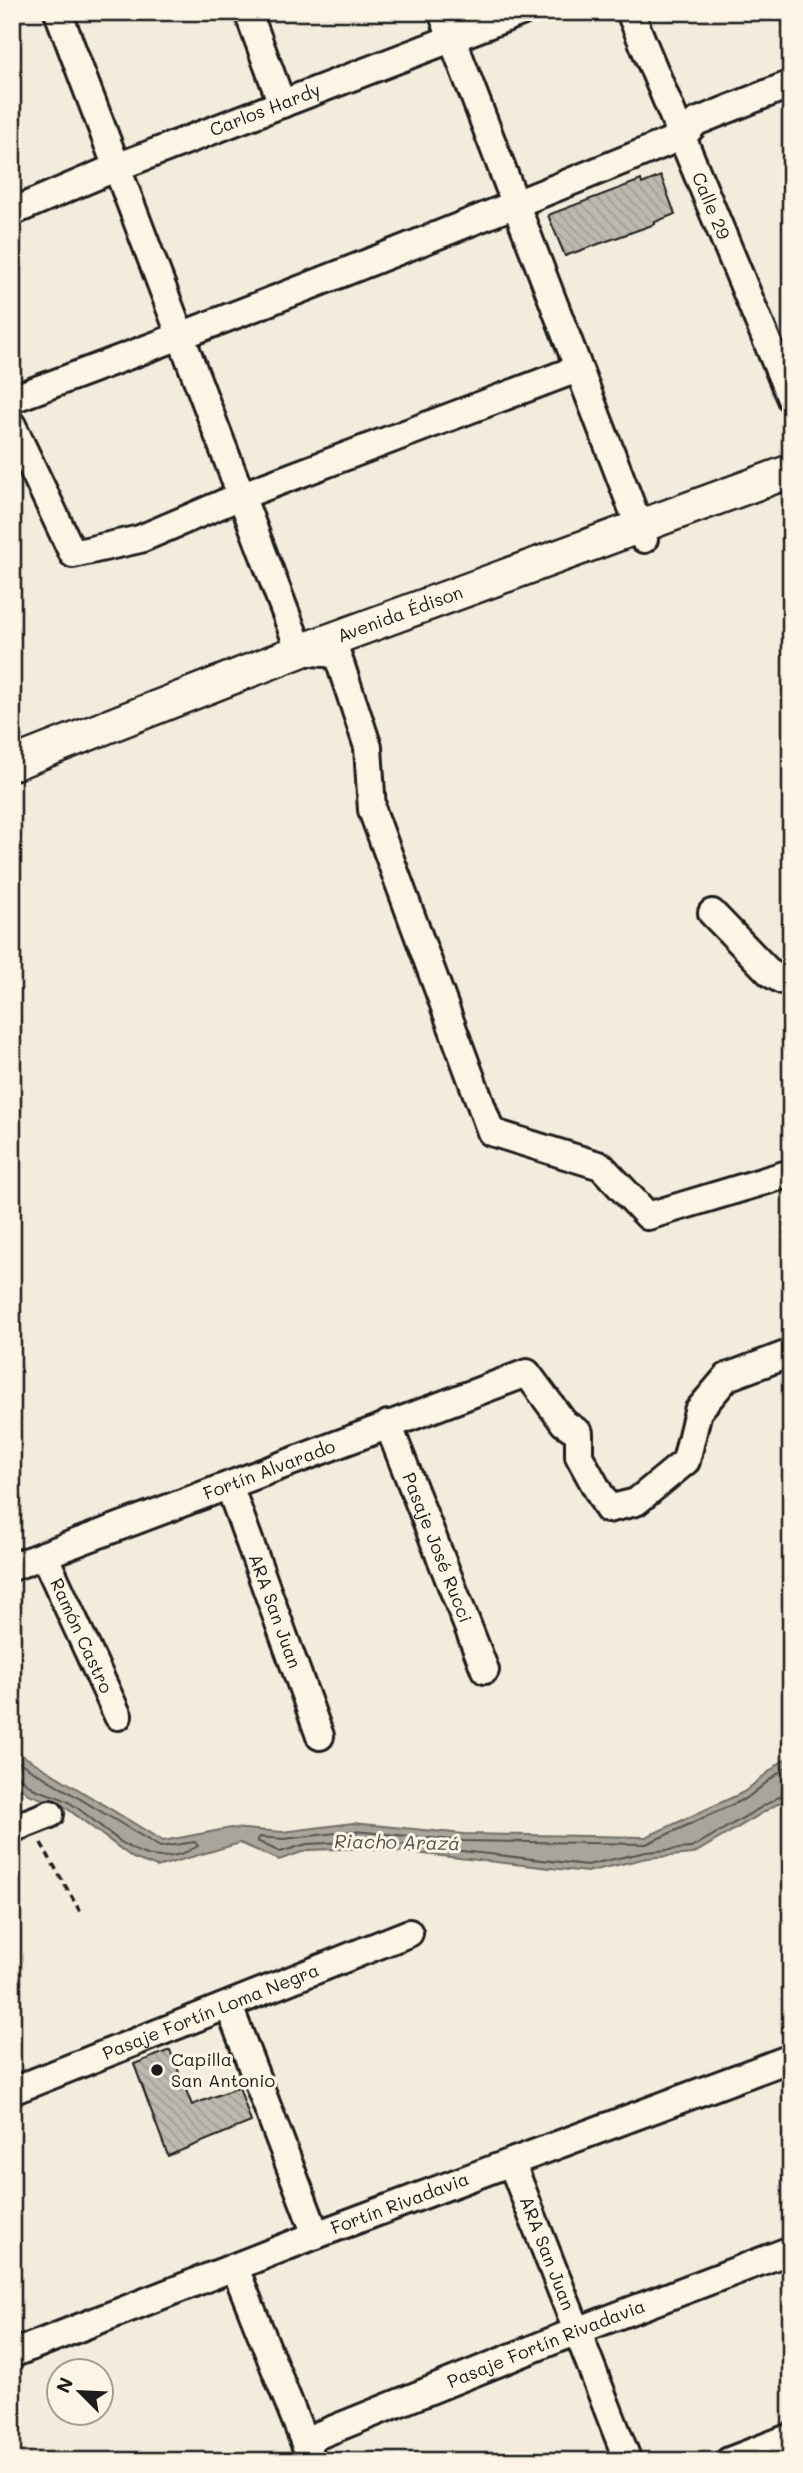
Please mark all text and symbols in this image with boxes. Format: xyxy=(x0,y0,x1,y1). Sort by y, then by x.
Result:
street label: Carlos Hardy xyxy=(206,77,324,141)
street label: Calle 29 xyxy=(687,168,736,243)
street label: Avenida Édison xyxy=(334,579,466,647)
street label: Fortín Alvarado xyxy=(200,1433,339,1505)
street label: Pasaje José Rucci xyxy=(397,1469,478,1626)
street label: ARA San Juan xyxy=(244,1550,307,1671)
street label: Ramón Castro xyxy=(45,1574,119,1697)
water label: Riacho Arazá xyxy=(334,1828,460,1855)
street label: Pasaje Fortín Loma Negra xyxy=(99,1957,322,2065)
place label: Capilla San Antonio xyxy=(171,2047,276,2092)
marker: Capilla San Antonio xyxy=(149,2062,165,2078)
street label: Fortín Rivadavia xyxy=(327,2166,472,2240)
street label: ARA San Juan xyxy=(515,2193,581,2313)
street label: Pasaje Fortín Rivadavia xyxy=(443,2293,648,2393)
north arrow xyxy=(46,2358,116,2428)
text: N xyxy=(50,2373,78,2397)

